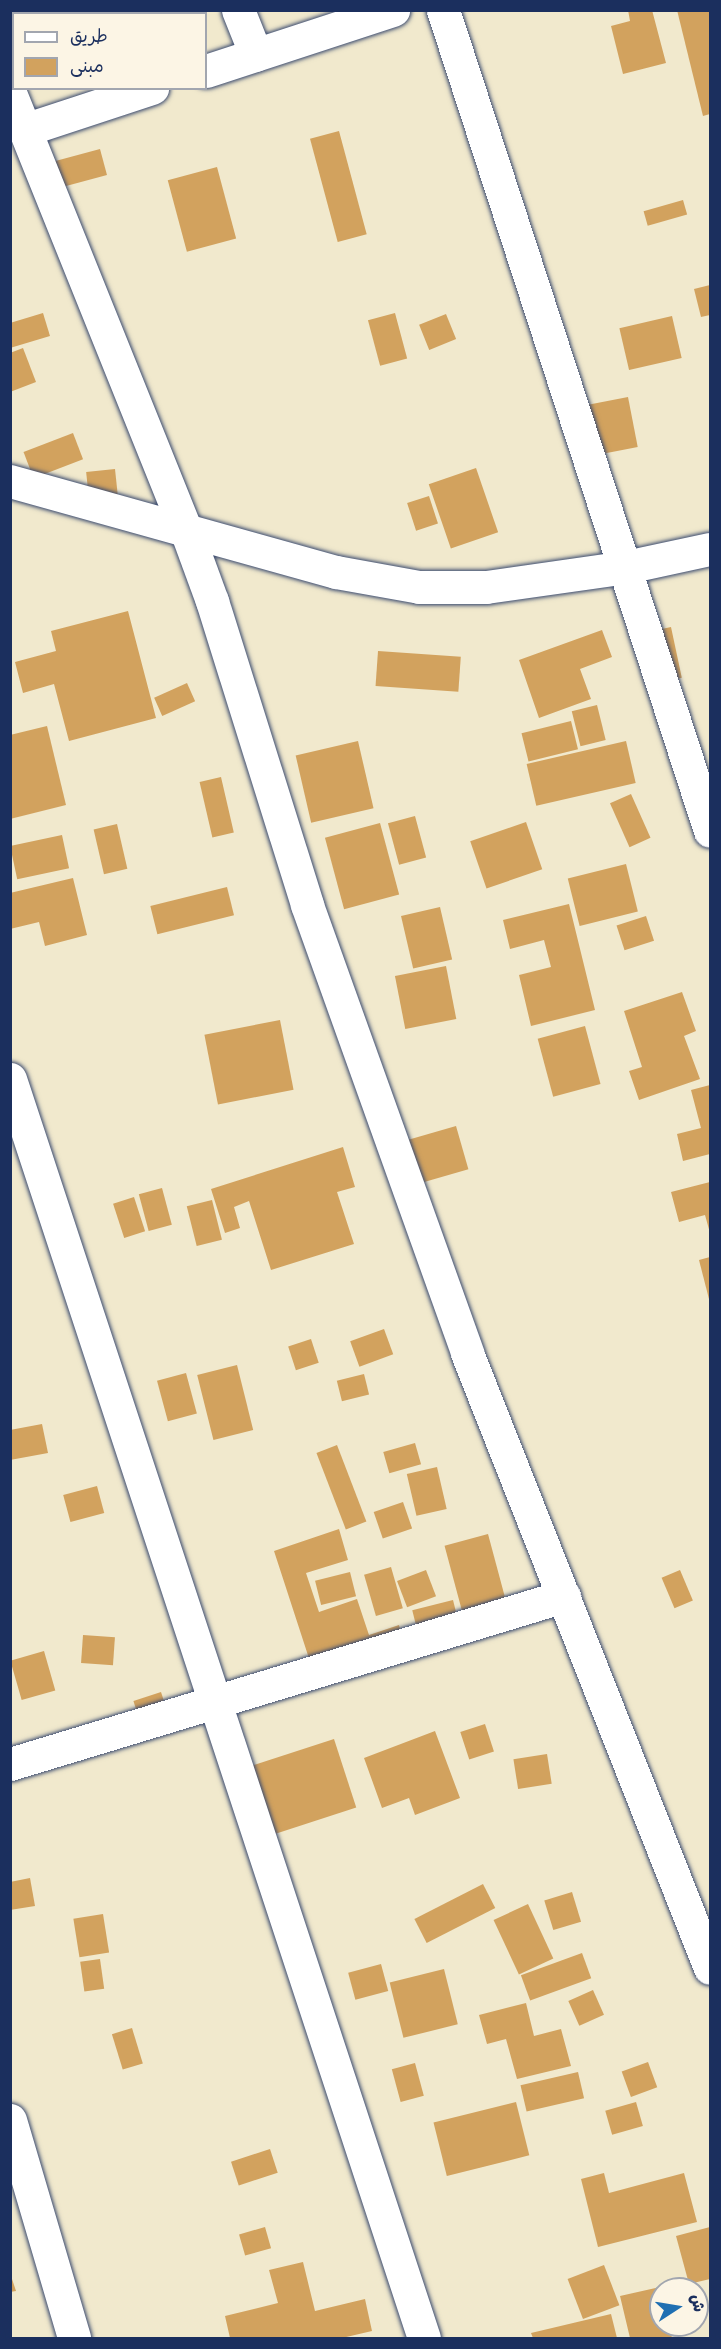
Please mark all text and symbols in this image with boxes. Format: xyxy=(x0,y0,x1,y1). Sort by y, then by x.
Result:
legend xyxy=(12,12,207,90)
text: طريق xyxy=(70,28,108,49)
text: مبنى xyxy=(70,58,104,79)
north arrow xyxy=(649,2277,709,2337)
text: ش xyxy=(684,2293,706,2314)

